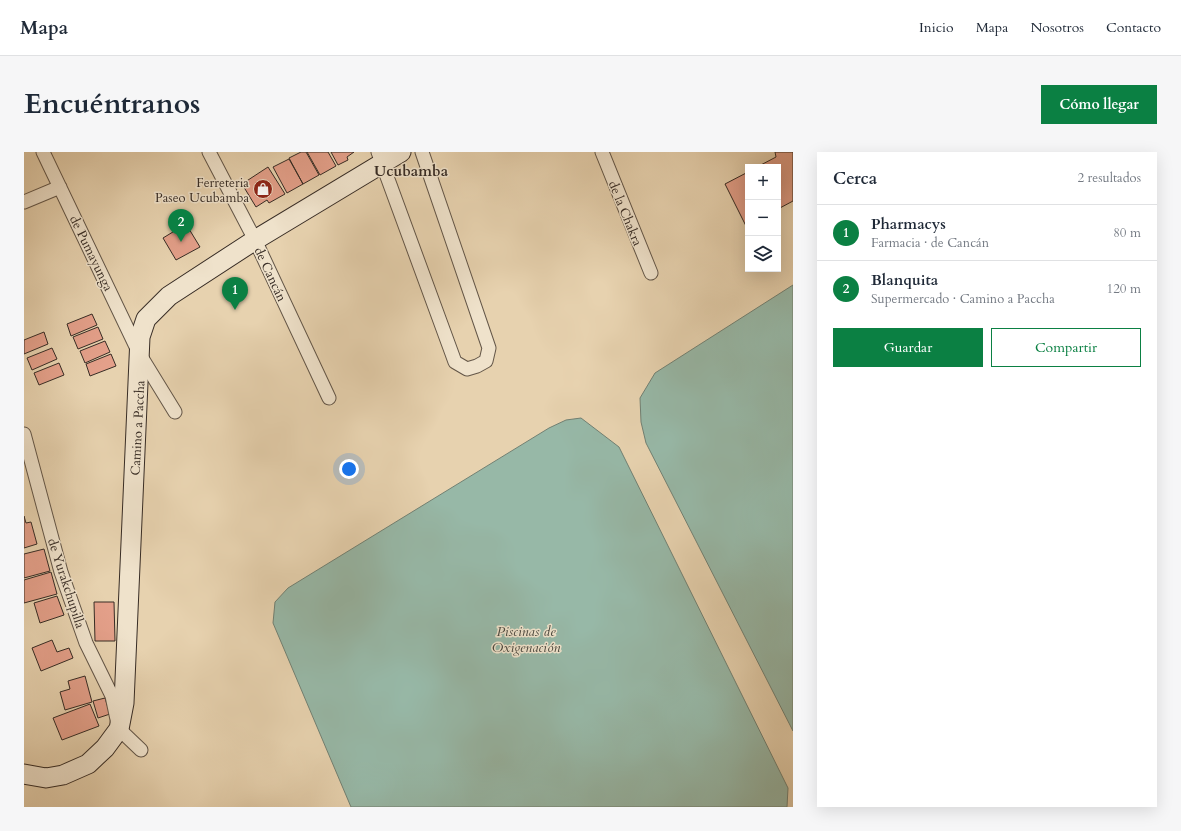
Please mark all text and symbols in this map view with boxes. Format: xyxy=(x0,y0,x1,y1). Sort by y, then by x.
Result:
text: Mapa xyxy=(20,15,68,41)
text: Inicio xyxy=(919,18,954,37)
text: Mapa xyxy=(976,18,1008,37)
text: Nosotros xyxy=(1030,18,1084,37)
text: Contacto xyxy=(1106,18,1161,37)
text: Encuéntranos xyxy=(24,85,200,123)
button: Cómo llegar xyxy=(1041,85,1157,124)
district label: Ucubamba xyxy=(374,161,449,181)
map controls xyxy=(745,164,781,272)
button: + xyxy=(745,164,781,200)
text: Cerca xyxy=(833,167,877,190)
text: 2 resultados xyxy=(1077,169,1141,187)
place label: Ferreteria Paseo Ucubamba xyxy=(155,174,249,207)
shop icon: Ferreteria Paseo Ucubamba xyxy=(252,178,274,200)
street label: de la Chakra xyxy=(604,178,646,249)
button: − xyxy=(745,200,781,236)
pin: 2 xyxy=(168,209,194,242)
street label: de Pumayunga xyxy=(65,213,117,295)
text: Pharmacys xyxy=(871,214,946,234)
text: 1 xyxy=(843,224,849,242)
text: 80 m xyxy=(1113,224,1141,242)
text: Farmacia · de Cancán xyxy=(871,234,989,252)
button: layers xyxy=(745,236,781,272)
street label: de Cancán xyxy=(250,244,291,305)
text: Blanquita xyxy=(871,270,938,290)
pin: 1 xyxy=(222,277,248,310)
text: 2 xyxy=(843,280,849,298)
text: 120 m xyxy=(1107,280,1141,298)
text: Supermercado · Camino a Paccha xyxy=(871,290,1055,308)
button: Guardar xyxy=(833,328,983,367)
button: Compartir xyxy=(991,328,1141,367)
street label: Camino a Paccha xyxy=(127,380,149,476)
your location xyxy=(339,459,359,479)
street label: de Yurakchupilla xyxy=(43,536,89,631)
water label: Piscinas de Oxigenación xyxy=(492,622,560,657)

